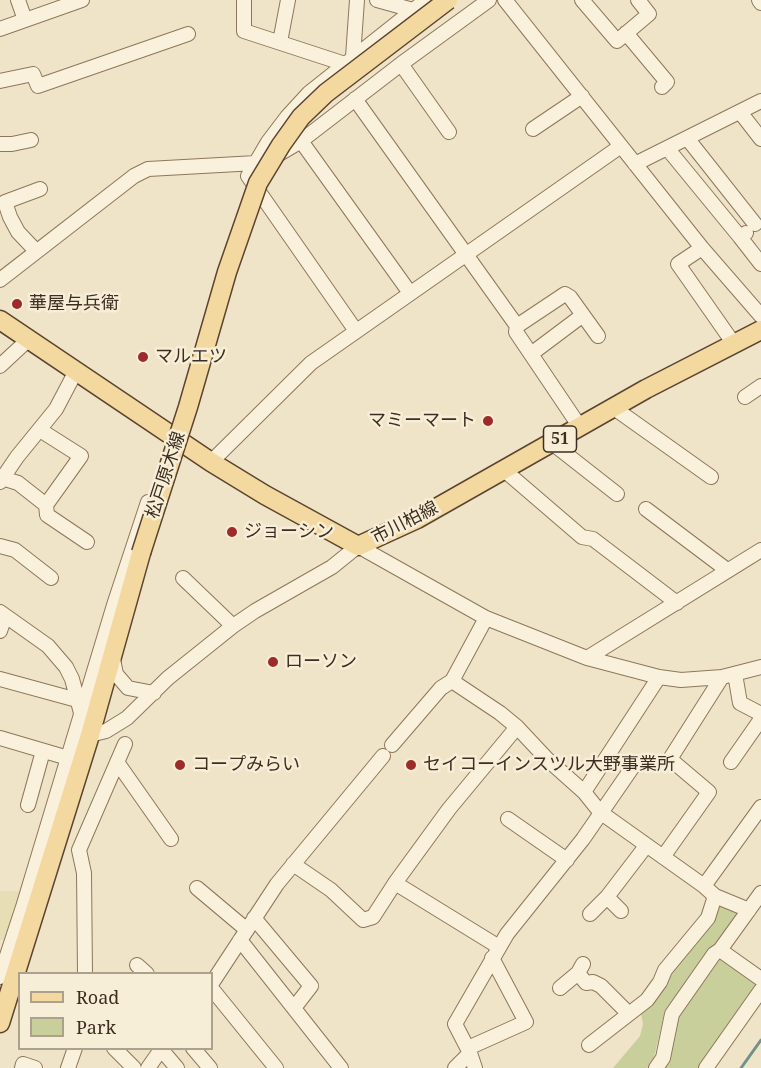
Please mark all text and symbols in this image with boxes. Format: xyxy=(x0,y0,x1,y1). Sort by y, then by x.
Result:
place label: 華屋与兵衛 xyxy=(29,293,119,315)
marker: 華屋与兵衛 xyxy=(10,297,24,311)
place label: マルエツ xyxy=(155,346,227,368)
marker: マルエツ xyxy=(136,350,150,364)
place label: マミーマート xyxy=(368,410,476,432)
marker: マミーマート xyxy=(481,414,495,428)
road number: 51 xyxy=(544,426,576,452)
street label: 松戸原木線 xyxy=(142,429,190,521)
street label: 市川柏線 xyxy=(368,497,442,549)
place label: ジョーシン xyxy=(244,521,334,543)
marker: ジョーシン xyxy=(225,525,239,539)
place label: ローソン xyxy=(285,651,357,673)
marker: ローソン xyxy=(266,655,280,669)
place label: コープみらい xyxy=(192,754,300,776)
place label: セイコーインスツル大野事業所 xyxy=(423,754,675,776)
marker: コープみらい xyxy=(173,758,187,772)
marker: セイコーインスツル大野事業所 xyxy=(404,758,418,772)
legend xyxy=(18,972,213,1050)
text: Road xyxy=(76,985,119,1009)
text: Park xyxy=(76,1015,116,1039)

